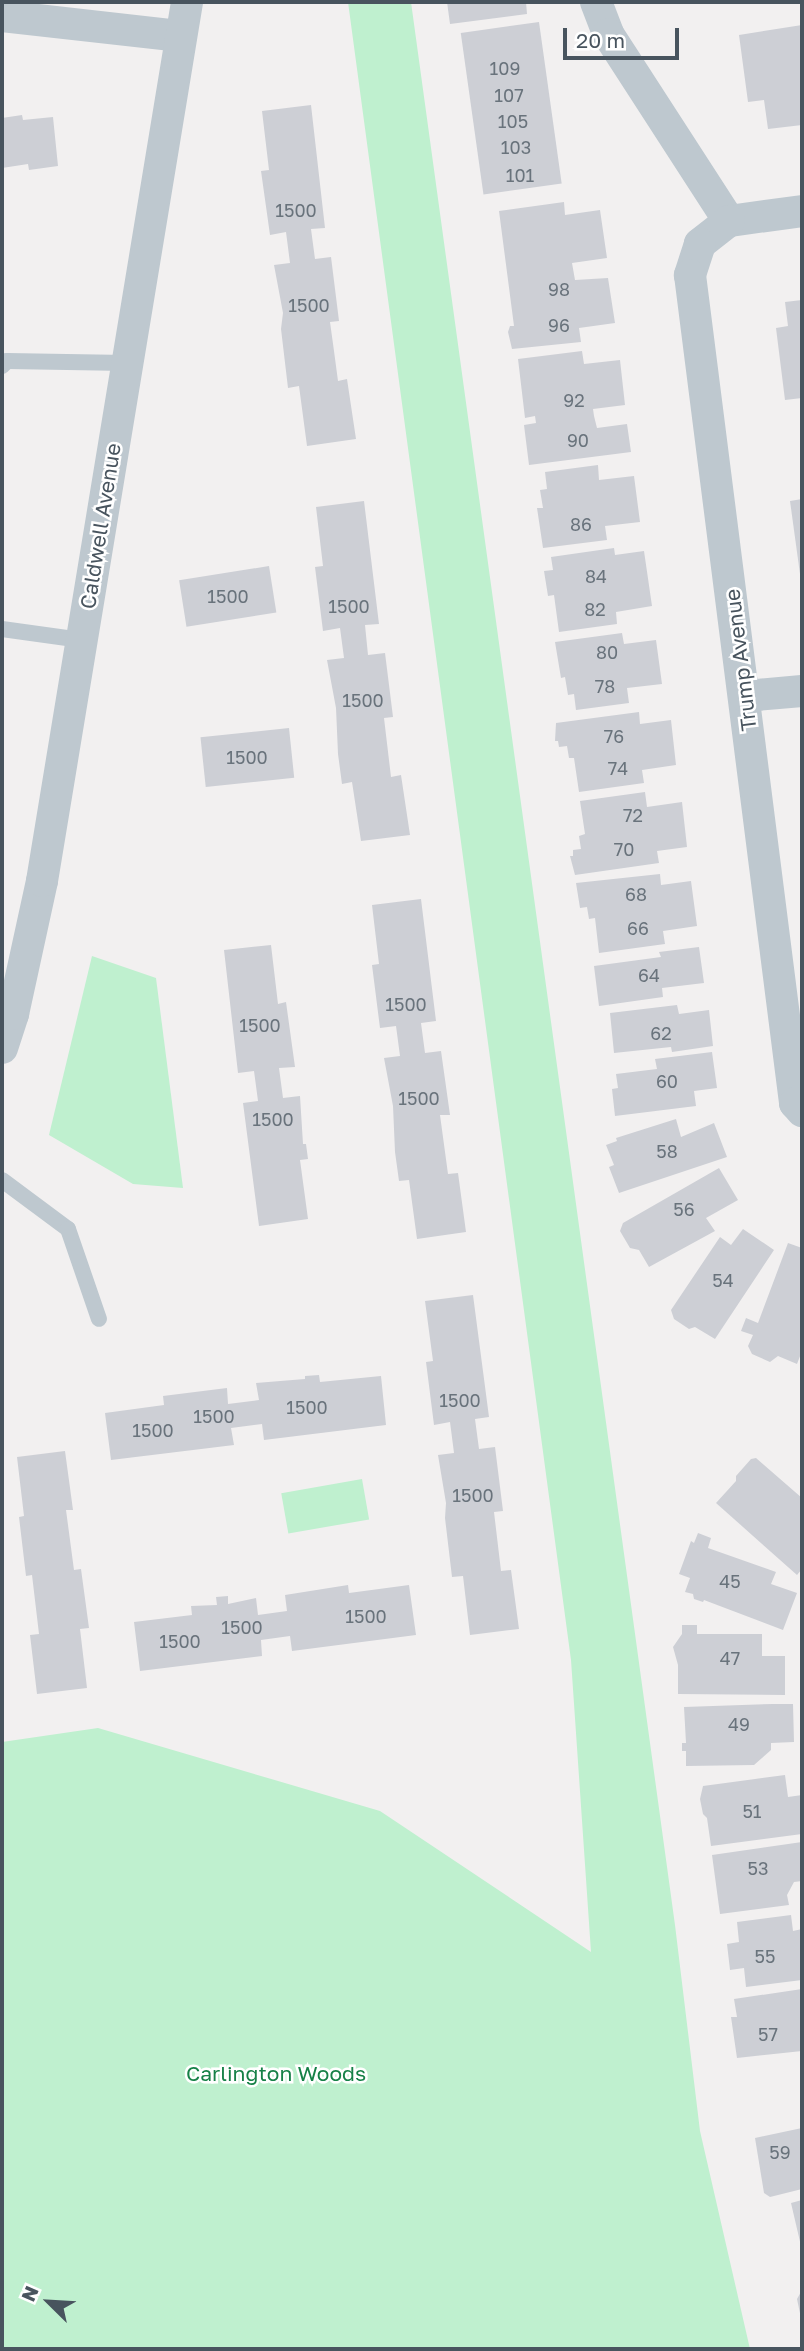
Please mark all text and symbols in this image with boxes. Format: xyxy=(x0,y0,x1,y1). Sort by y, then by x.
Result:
scale bar xyxy=(566,14,682,58)
text: 20 m xyxy=(576,27,625,53)
house number: 109 xyxy=(490,57,520,79)
house number: 107 xyxy=(494,84,524,106)
house number: 105 xyxy=(498,110,528,132)
house number: 103 xyxy=(501,136,531,158)
house number: 101 xyxy=(506,164,534,186)
house number: 1500 xyxy=(275,199,317,221)
house number: 98 xyxy=(548,278,570,300)
house number: 1500 xyxy=(288,294,330,316)
house number: 96 xyxy=(548,314,570,336)
house number: 92 xyxy=(563,389,585,411)
house number: 90 xyxy=(567,429,589,451)
street label: Caldwell Avenue xyxy=(74,441,126,611)
house number: 86 xyxy=(570,513,592,535)
house number: 84 xyxy=(585,565,607,587)
house number: 1500 xyxy=(207,585,249,607)
street label: Trump Avenue xyxy=(719,588,761,732)
house number: 1500 xyxy=(328,595,370,617)
house number: 82 xyxy=(584,598,606,620)
house number: 80 xyxy=(596,641,618,663)
house number: 78 xyxy=(595,675,615,697)
house number: 1500 xyxy=(342,689,384,711)
house number: 76 xyxy=(604,725,624,747)
house number: 1500 xyxy=(226,746,268,768)
house number: 74 xyxy=(608,757,628,779)
house number: 72 xyxy=(623,804,643,826)
house number: 70 xyxy=(614,838,634,860)
house number: 68 xyxy=(625,883,647,905)
house number: 66 xyxy=(627,917,649,939)
house number: 64 xyxy=(638,964,660,986)
house number: 1500 xyxy=(385,993,427,1015)
house number: 1500 xyxy=(239,1014,281,1036)
house number: 62 xyxy=(650,1022,672,1044)
house number: 60 xyxy=(656,1070,678,1092)
house number: 1500 xyxy=(398,1087,440,1109)
house number: 1500 xyxy=(252,1108,294,1130)
house number: 58 xyxy=(656,1140,678,1162)
house number: 56 xyxy=(673,1198,695,1220)
house number: 54 xyxy=(712,1269,734,1291)
house number: 1500 xyxy=(439,1389,481,1411)
house number: 1500 xyxy=(286,1396,328,1418)
house number: 1500 xyxy=(193,1405,235,1427)
house number: 1500 xyxy=(132,1419,174,1441)
house number: 1500 xyxy=(452,1484,494,1506)
house number: 45 xyxy=(719,1570,741,1592)
house number: 1500 xyxy=(345,1605,387,1627)
house number: 1500 xyxy=(221,1616,263,1638)
house number: 1500 xyxy=(159,1630,201,1652)
house number: 47 xyxy=(720,1647,740,1669)
house number: 49 xyxy=(728,1713,750,1735)
house number: 51 xyxy=(742,1800,762,1822)
house number: 53 xyxy=(748,1857,768,1879)
house number: 55 xyxy=(755,1945,775,1967)
house number: 57 xyxy=(758,2023,778,2045)
park label: Carlington Woods xyxy=(186,2060,366,2086)
house number: 59 xyxy=(769,2141,791,2163)
north arrow xyxy=(14,2267,84,2337)
text: N xyxy=(16,2282,43,2305)

